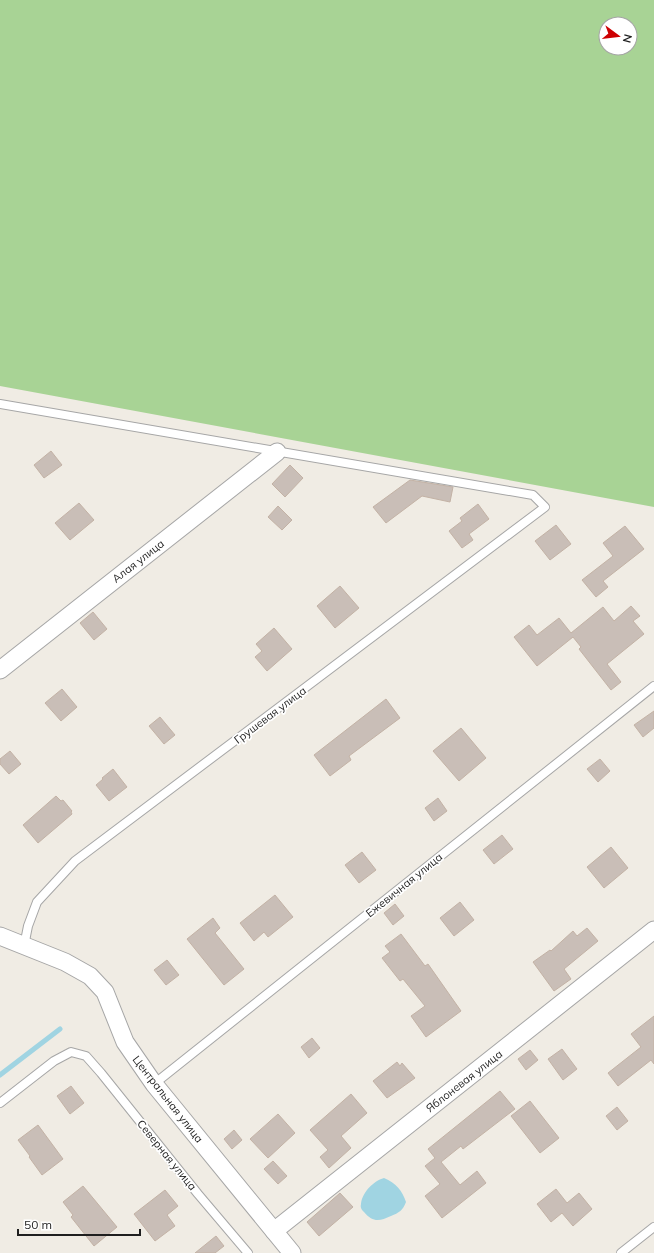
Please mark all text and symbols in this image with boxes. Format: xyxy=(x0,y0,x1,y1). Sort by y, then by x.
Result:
north arrow xyxy=(598,16,638,56)
text: N xyxy=(620,33,635,44)
street label: Алая улица xyxy=(109,536,167,586)
street label: Грушевая улица xyxy=(231,683,309,747)
street label: Ежевичная улица xyxy=(363,850,445,920)
street label: Яблоневая улица xyxy=(423,1047,505,1115)
street label: Центральная улица xyxy=(130,1053,206,1145)
street label: Северная улица xyxy=(134,1117,200,1193)
scale bar xyxy=(18,1211,140,1237)
text: 50 m xyxy=(24,1217,52,1232)

